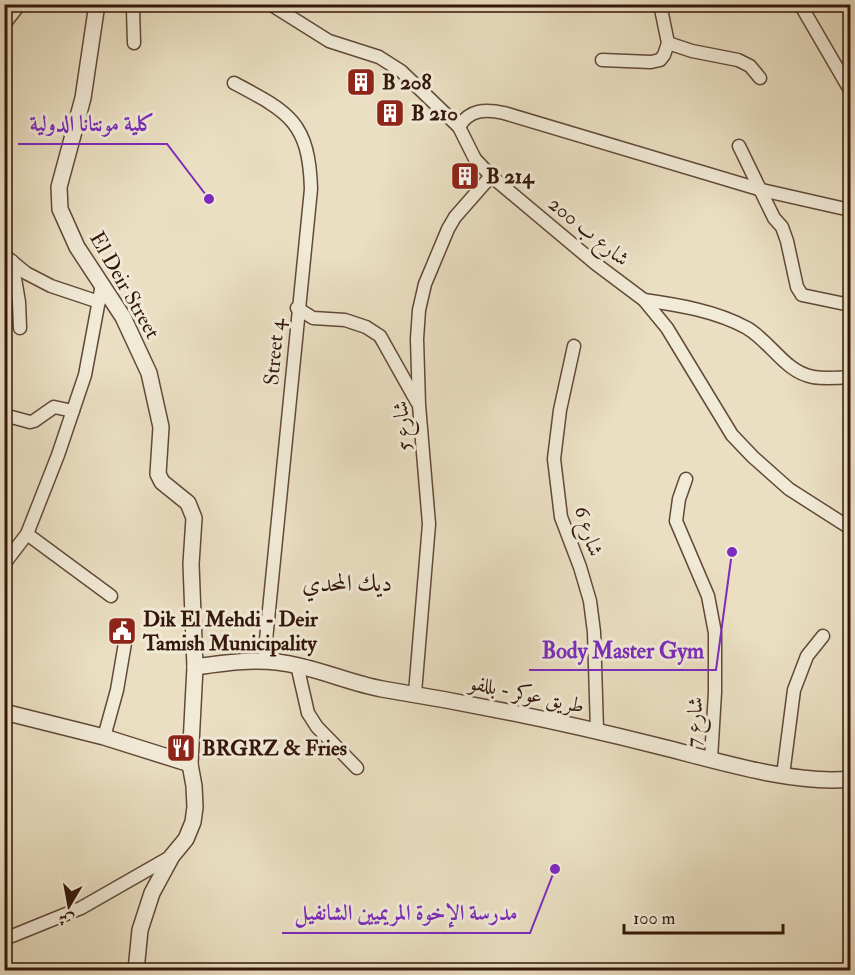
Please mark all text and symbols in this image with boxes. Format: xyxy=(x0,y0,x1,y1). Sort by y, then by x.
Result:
building icon: B 208 xyxy=(345,66,377,98)
place label: B 208 xyxy=(382,69,432,96)
building icon: B 210 xyxy=(374,97,406,129)
place label: B 210 xyxy=(411,100,458,127)
callout: كلية مونتانا الدولية xyxy=(18,104,167,144)
text: كلية مونتانا الدولية xyxy=(29,110,155,138)
building icon: B 214 xyxy=(449,160,481,192)
place label: B 214 xyxy=(486,163,535,190)
street label: شارع ب 200 xyxy=(540,190,635,275)
street label: El Deir Street xyxy=(83,227,166,344)
street label: Street 4 xyxy=(258,316,291,386)
street label: شارع 5 xyxy=(387,399,422,452)
street label: شارع 6 xyxy=(564,503,609,561)
district label: ديك المحدي xyxy=(302,568,392,602)
place label: Dik El Mehdi - Deir Tamish Municipality xyxy=(142,606,319,657)
public building icon: Dik El Mehdi - Deir Tamish Municipality xyxy=(106,615,138,647)
callout: Body Master Gym xyxy=(529,630,716,670)
text: Body Master Gym xyxy=(542,637,705,666)
street label: طريق عوكر - بللفو xyxy=(465,669,587,720)
street label: شارع 7 xyxy=(680,696,713,748)
restaurant icon: BRGRZ & Fries xyxy=(165,732,197,764)
place label: BRGRZ & Fries xyxy=(202,735,347,762)
north arrow xyxy=(39,876,99,936)
callout: مدرسة الإخوة المريميين الشانفيل xyxy=(282,893,530,933)
scale bar xyxy=(624,897,783,935)
text: مدرسة الإخوة المريميين الشانفيل xyxy=(294,899,518,928)
text: 100 m xyxy=(633,907,676,930)
text: ش xyxy=(57,909,76,931)

